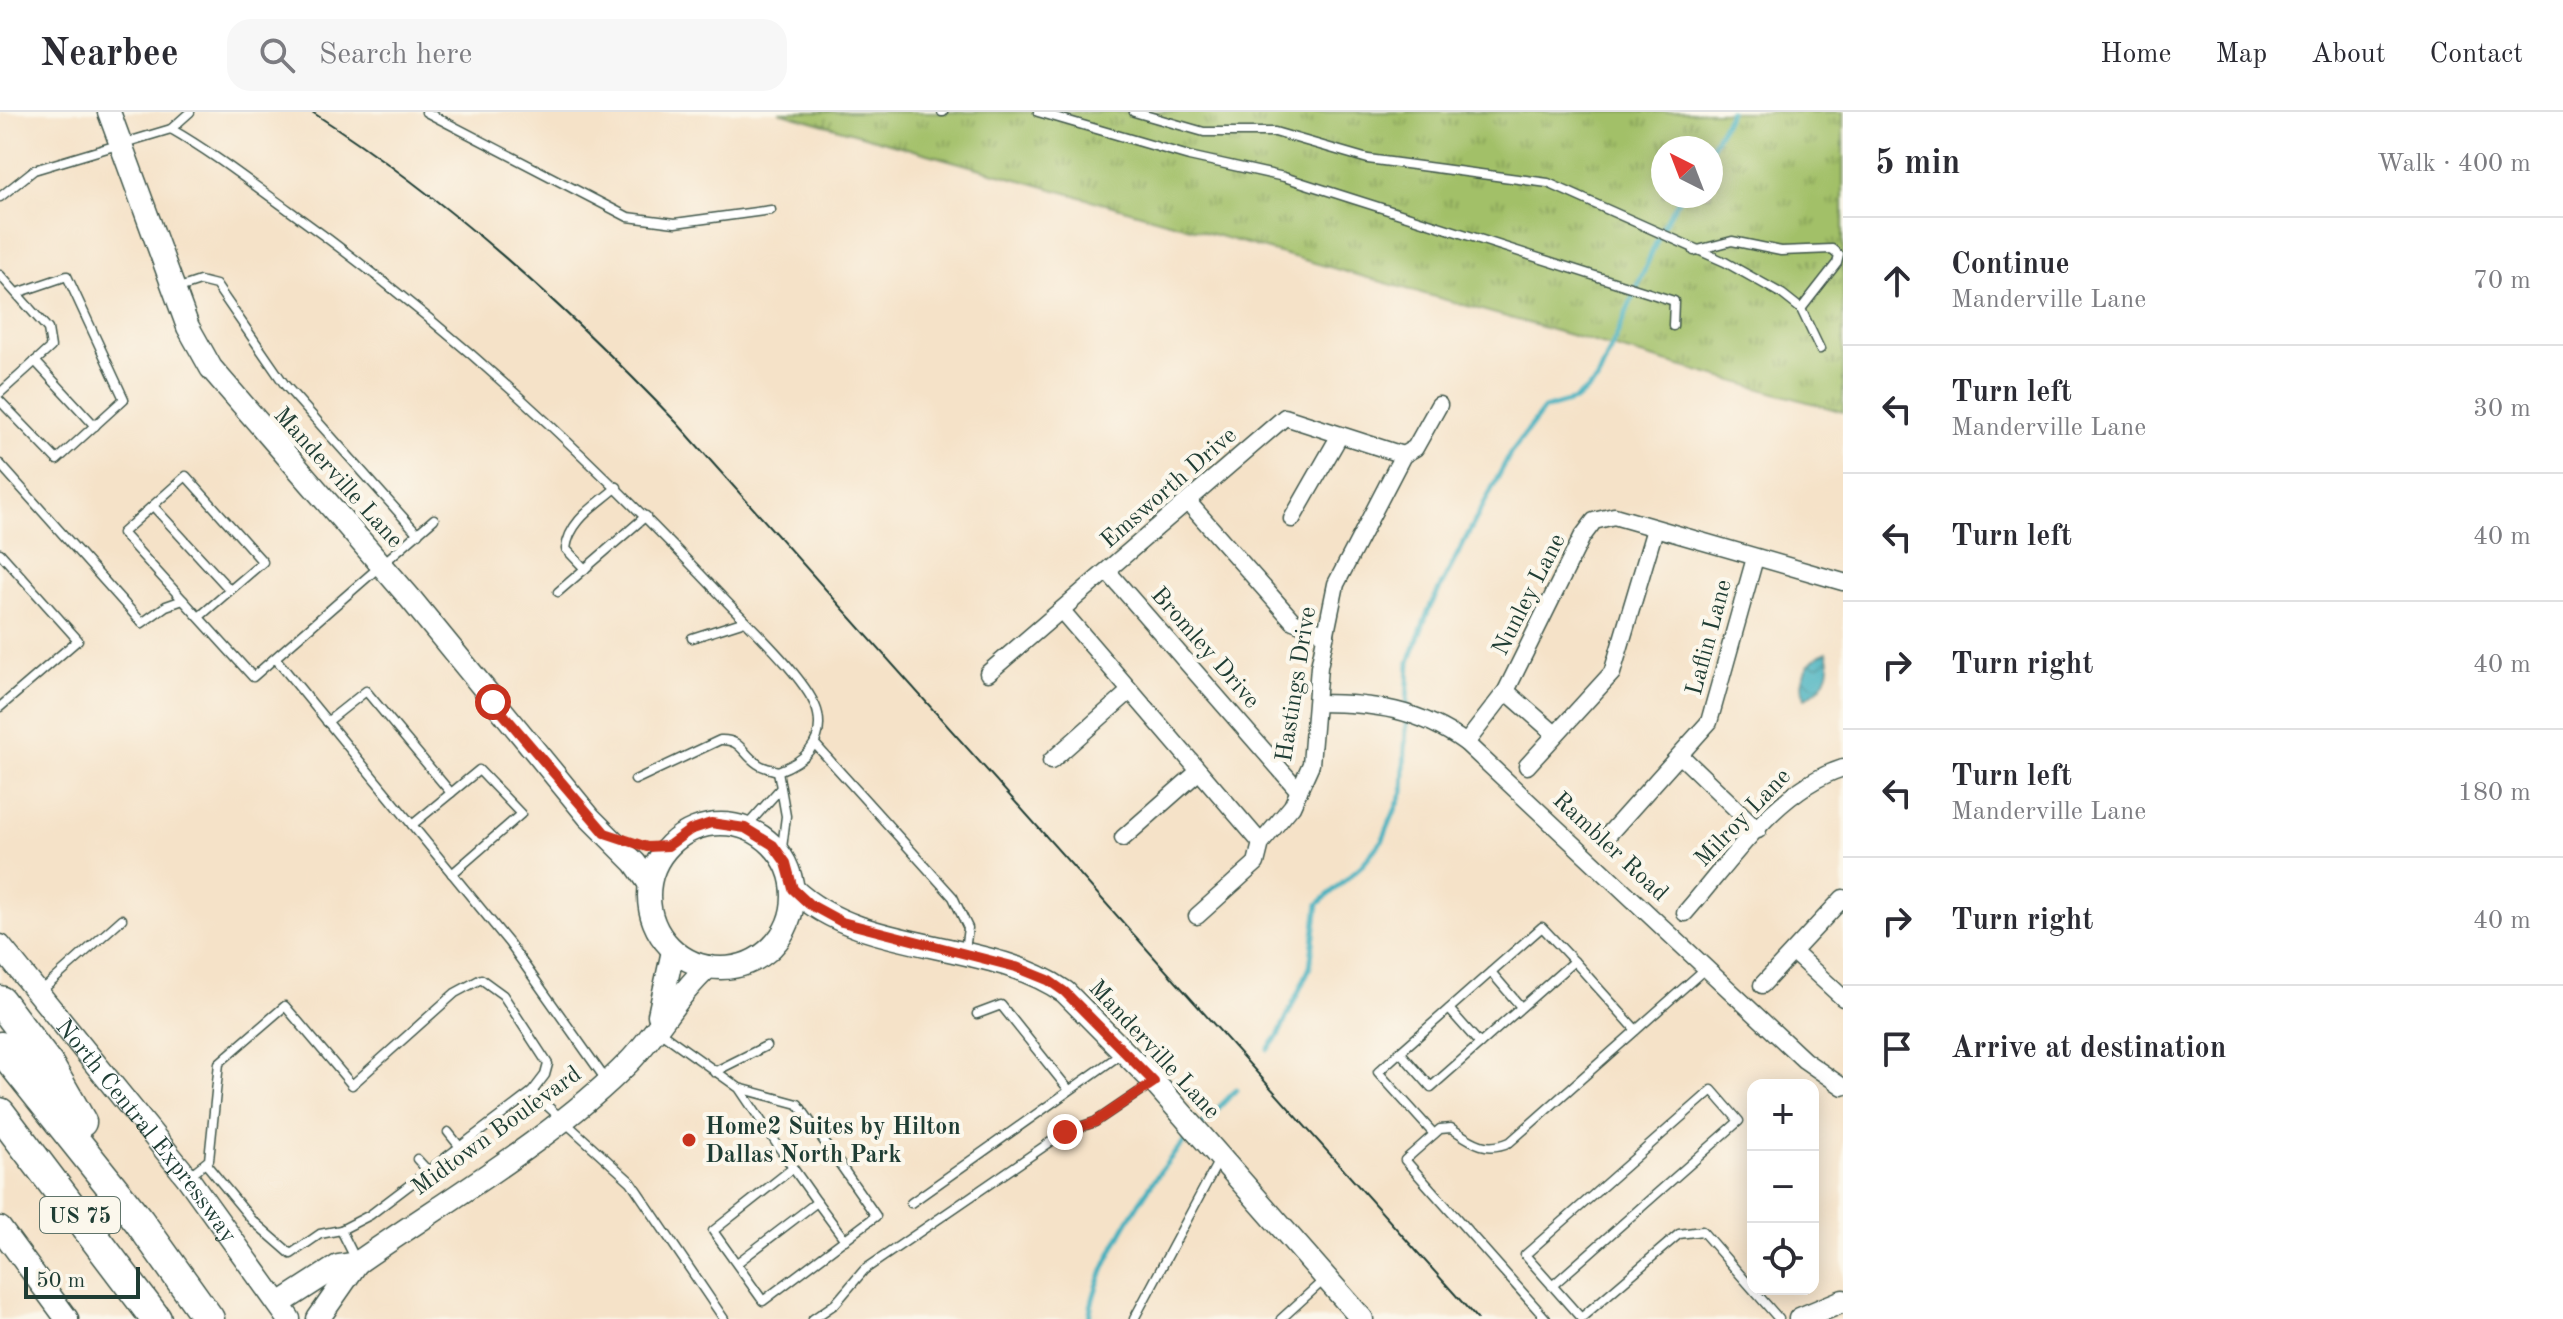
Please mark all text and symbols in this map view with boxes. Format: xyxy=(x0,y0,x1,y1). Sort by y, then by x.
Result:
search box xyxy=(227,19,787,91)
icon: search xyxy=(255,33,299,77)
text: Nearbee xyxy=(40,36,179,74)
text: Search here xyxy=(319,40,472,70)
text: Home xyxy=(2100,41,2171,69)
text: Map xyxy=(2215,41,2267,69)
text: About xyxy=(2311,41,2386,69)
text: Contact xyxy=(2430,41,2523,69)
north arrow xyxy=(1651,136,1723,208)
text: 5 min xyxy=(1875,147,1960,181)
text: Walk · 400 m xyxy=(2377,151,2531,177)
text: Continue xyxy=(1951,250,2070,280)
icon: ahead xyxy=(1875,259,1919,303)
text: 70 m xyxy=(2473,268,2531,294)
text: Manderville Lane xyxy=(1951,287,2146,313)
text: Turn left xyxy=(1951,378,2072,408)
icon: left xyxy=(1875,387,1919,431)
text: 30 m xyxy=(2473,396,2531,422)
street label: Manderville Lane xyxy=(268,403,407,553)
text: Manderville Lane xyxy=(1951,415,2146,441)
street label: Emsworth Drive xyxy=(1097,423,1242,554)
icon: left xyxy=(1875,515,1919,559)
text: Turn left xyxy=(1951,522,2072,552)
text: 40 m xyxy=(2473,524,2531,550)
street label: Nunley Lane xyxy=(1489,530,1571,660)
street label: Laflin Lane xyxy=(1683,577,1737,698)
street label: Bromley Drive xyxy=(1146,583,1263,714)
street label: Hastings Drive xyxy=(1273,605,1321,764)
icon: right xyxy=(1875,643,1919,687)
text: Turn right xyxy=(1951,650,2093,680)
text: 40 m xyxy=(2473,652,2531,678)
route start xyxy=(475,684,511,720)
text: Turn left xyxy=(1951,762,2072,792)
street label: Milroy Lane xyxy=(1691,765,1796,872)
icon: left xyxy=(1875,771,1919,815)
text: 180 m xyxy=(2458,780,2531,806)
street label: Rambler Road xyxy=(1547,788,1672,907)
text: Manderville Lane xyxy=(1951,799,2146,825)
icon: right xyxy=(1875,899,1919,943)
text: Turn right xyxy=(1951,906,2093,936)
text: 40 m xyxy=(2473,908,2531,934)
street label: Manderville Lane xyxy=(1083,976,1224,1124)
street label: North Central Expressway xyxy=(50,1015,240,1248)
icon: arrive xyxy=(1875,1027,1919,1071)
text: Arrive at destination xyxy=(1951,1034,2226,1064)
street label: Midtown Boulevard xyxy=(408,1062,586,1201)
map controls xyxy=(1747,1079,1819,1295)
button: + xyxy=(1747,1079,1819,1151)
route end xyxy=(1047,1114,1083,1150)
place label: Home2 Suites by Hilton Dallas North Park xyxy=(705,1116,961,1168)
marker: Home2 Suites by Hilton Dallas North Park xyxy=(680,1131,698,1149)
button: − xyxy=(1747,1151,1819,1223)
road number: US 75 xyxy=(40,1197,120,1233)
button: locate xyxy=(1747,1223,1819,1295)
scale bar xyxy=(24,1263,140,1299)
text: 50 m xyxy=(36,1270,85,1292)

